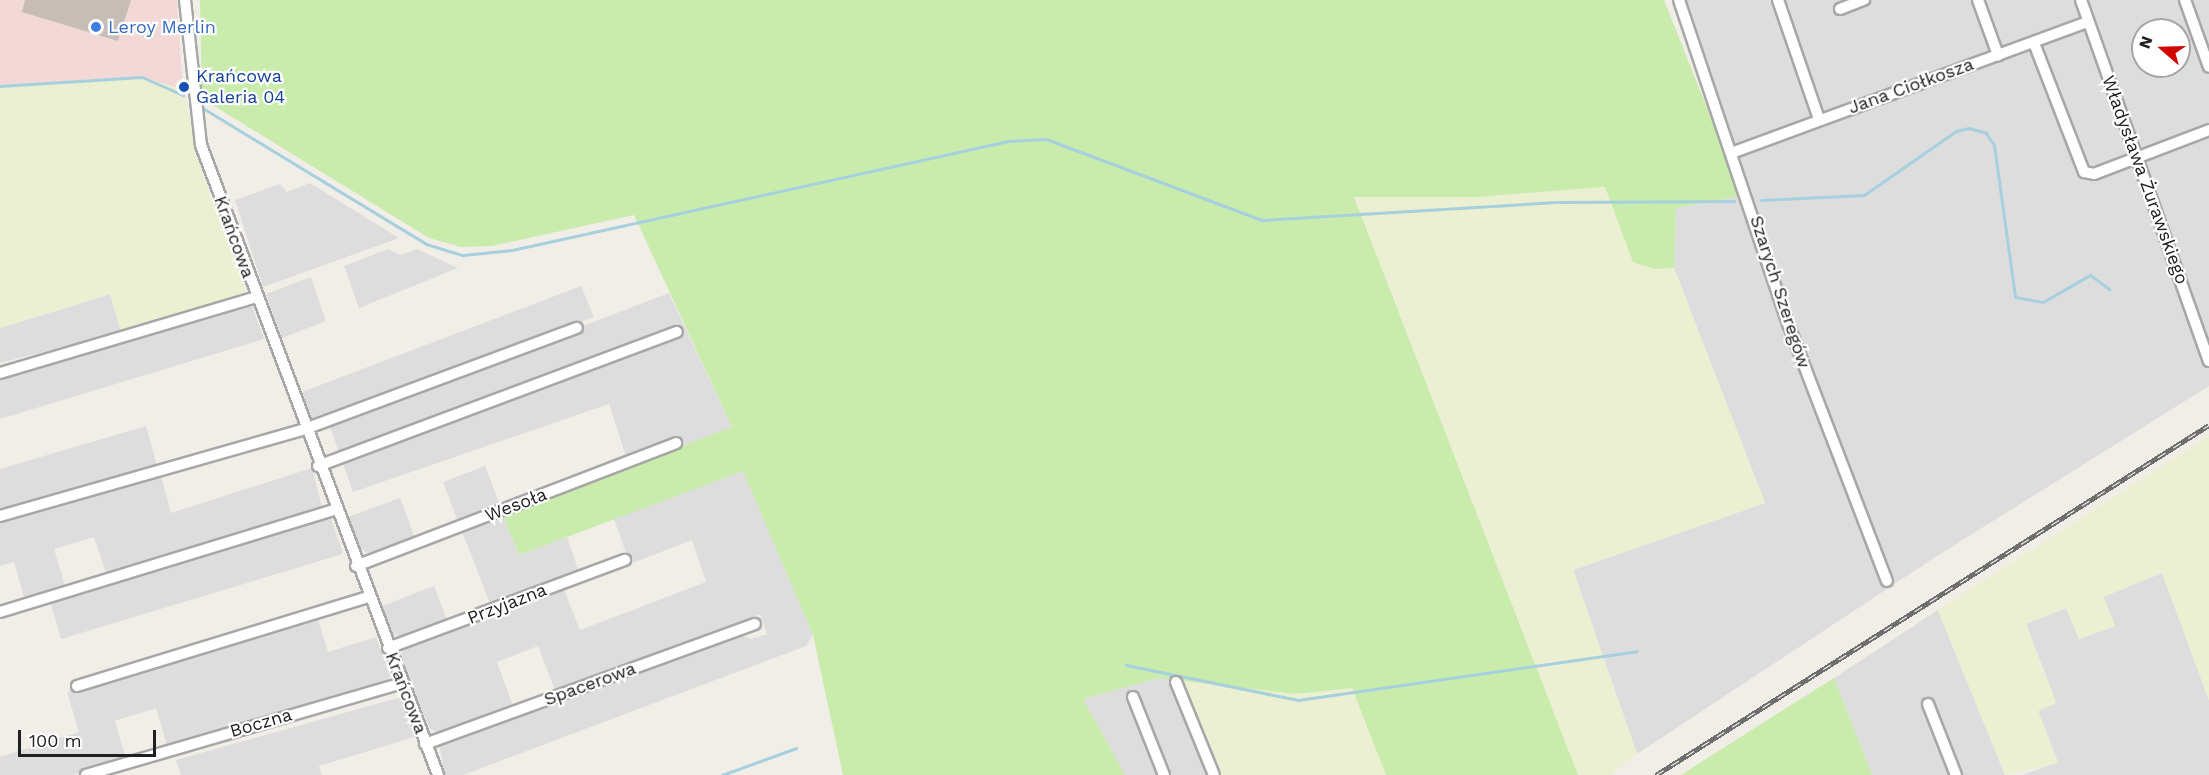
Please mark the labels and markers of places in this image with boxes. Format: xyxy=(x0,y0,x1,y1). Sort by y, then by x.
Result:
place label: Leroy Merlin xyxy=(108,16,216,38)
marker: Leroy Merlin xyxy=(89,20,103,34)
place label: Krańcowa Galeria 04 xyxy=(196,66,286,109)
marker: Krańcowa Galeria 04 xyxy=(177,80,191,94)

